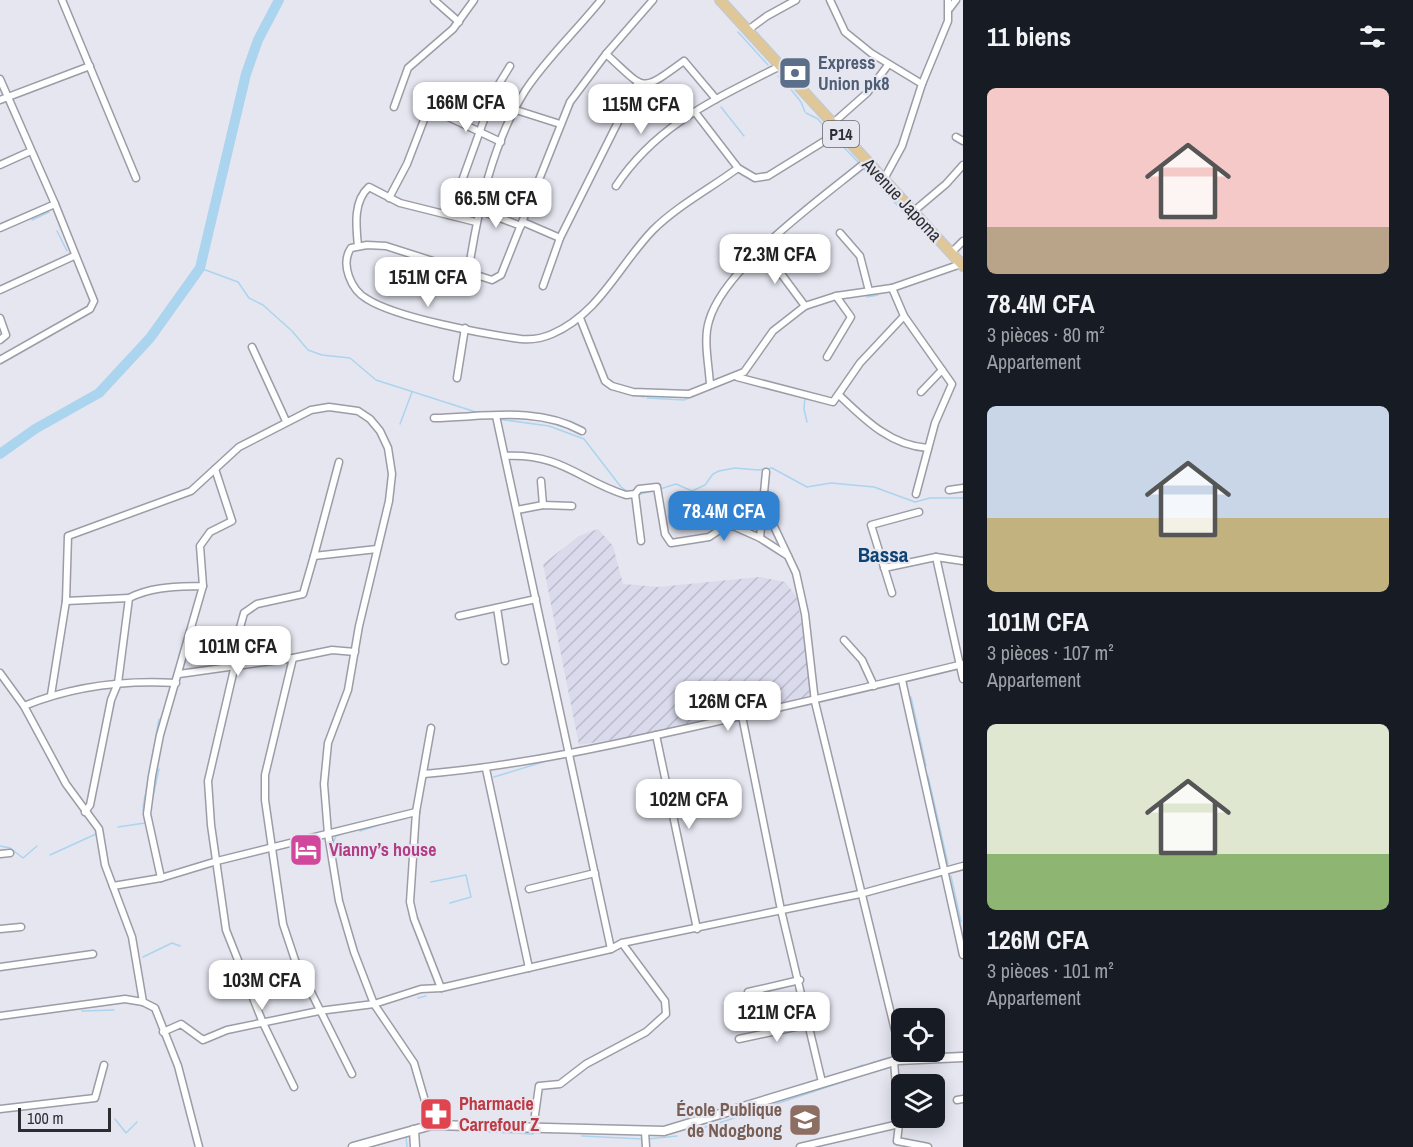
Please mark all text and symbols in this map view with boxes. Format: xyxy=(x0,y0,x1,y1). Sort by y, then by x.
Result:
text: 11 biens xyxy=(987,19,1071,54)
icon: filters xyxy=(1356,20,1389,53)
place label: Express Union pk8 xyxy=(818,50,889,96)
bank icon: Express Union pk8 xyxy=(777,55,813,91)
pin: 166M CFA xyxy=(404,82,528,133)
pin: 115M CFA xyxy=(579,84,703,135)
text: 166M CFA xyxy=(427,88,505,115)
text: 115M CFA xyxy=(602,90,680,117)
road number: P14 xyxy=(823,121,859,147)
icon: home xyxy=(1134,127,1242,235)
street label: Avenue Japoma xyxy=(856,151,948,247)
pin: 66.5M CFA xyxy=(427,178,565,229)
text: 66.5M CFA xyxy=(455,184,537,211)
pin: 72.3M CFA xyxy=(706,234,844,285)
text: 72.3M CFA xyxy=(734,240,816,267)
pin: 151M CFA xyxy=(366,257,490,308)
text: 151M CFA xyxy=(389,263,467,290)
text: 78.4M CFA xyxy=(987,286,1095,321)
text: 3 pièces · 80 m² xyxy=(987,321,1105,348)
text: Appartement xyxy=(987,348,1081,375)
icon: home xyxy=(1134,445,1242,553)
pin: 78.4M CFA xyxy=(655,491,793,542)
text: 78.4M CFA xyxy=(683,497,765,524)
district label: Bassa xyxy=(858,540,909,569)
text: 101M CFA xyxy=(987,604,1089,639)
pin: 101M CFA xyxy=(176,626,300,677)
text: 101M CFA xyxy=(199,632,277,659)
text: 3 pièces · 107 m² xyxy=(987,639,1114,666)
text: Appartement xyxy=(987,666,1081,693)
pin: 126M CFA xyxy=(666,681,790,732)
text: 126M CFA xyxy=(689,687,767,714)
icon: home xyxy=(1134,763,1242,871)
pin: 102M CFA xyxy=(627,779,751,830)
text: 102M CFA xyxy=(650,785,728,812)
hotel icon: Vianny’s house xyxy=(288,832,324,868)
place label: Vianny’s house xyxy=(329,837,437,862)
text: 126M CFA xyxy=(987,922,1089,957)
text: 3 pièces · 101 m² xyxy=(987,957,1114,984)
pin: 103M CFA xyxy=(200,960,324,1011)
text: 103M CFA xyxy=(223,966,301,993)
text: Appartement xyxy=(987,984,1081,1011)
pin: 121M CFA xyxy=(715,992,839,1043)
text: 121M CFA xyxy=(738,998,816,1025)
map controls xyxy=(891,1008,945,1128)
button: locate xyxy=(891,1008,945,1062)
button: layers xyxy=(891,1074,945,1128)
place label: Pharmacie Carrefour Z xyxy=(459,1091,539,1137)
pharmacy icon: Pharmacie Carrefour Z xyxy=(418,1096,454,1132)
place label: École Publique de Ndogbong xyxy=(676,1097,782,1143)
school or university icon: École Publique de Ndogbong xyxy=(787,1102,823,1138)
scale bar xyxy=(18,1105,111,1132)
text: 100 m xyxy=(27,1107,63,1129)

